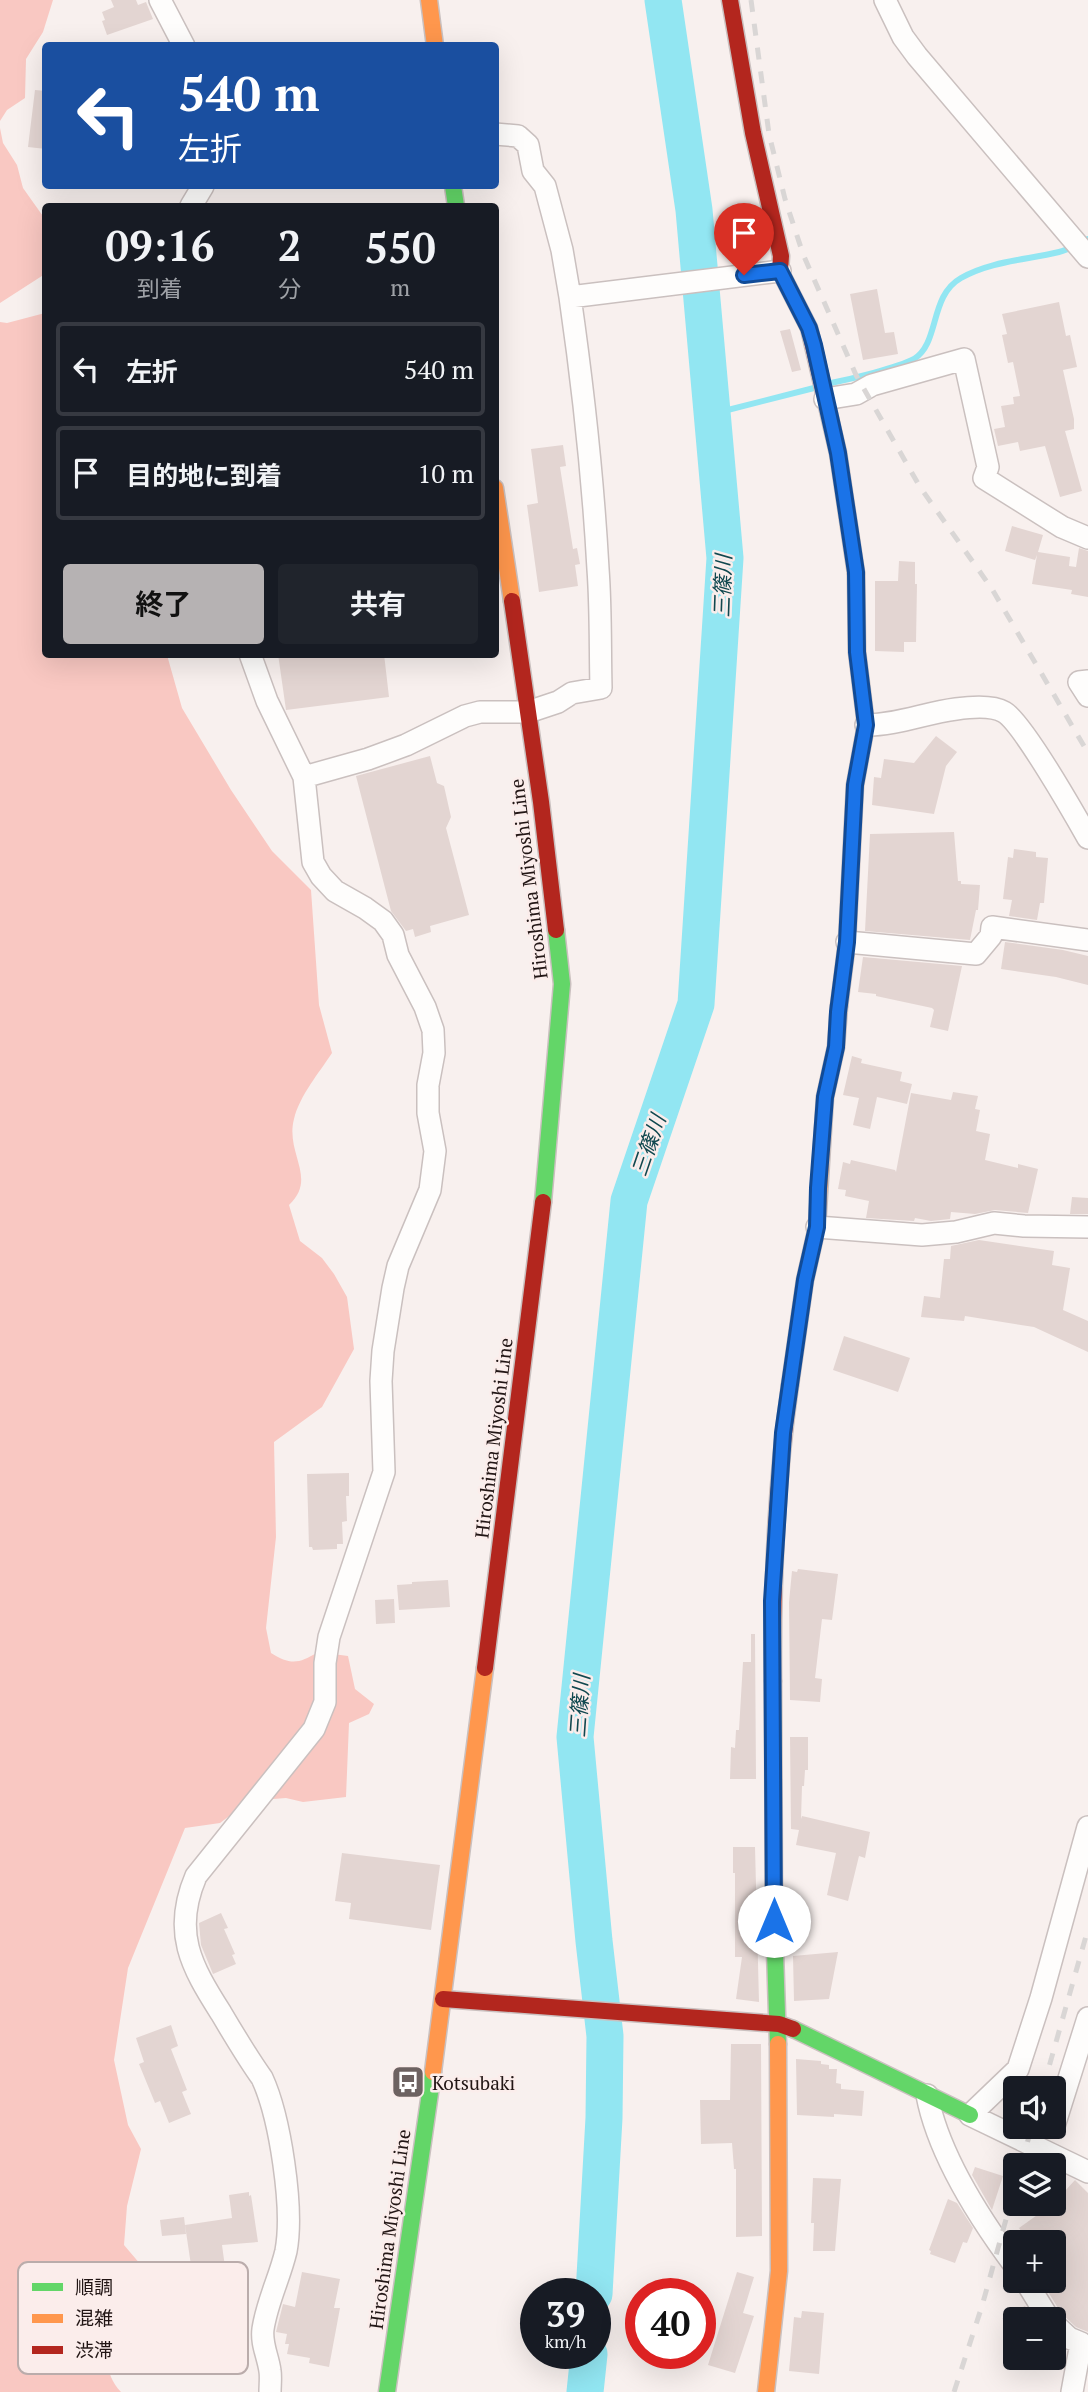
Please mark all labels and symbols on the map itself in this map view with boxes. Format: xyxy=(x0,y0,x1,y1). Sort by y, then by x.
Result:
pin xyxy=(714,203,774,275)
water label: 三篠川 xyxy=(707,552,737,618)
street label: Hiroshima Miyoshi Line xyxy=(503,777,553,981)
water label: 三篠川 xyxy=(625,1109,672,1179)
street label: Hiroshima Miyoshi Line xyxy=(468,1336,518,1540)
water label: 三篠川 xyxy=(563,1672,595,1738)
position arrow xyxy=(737,1884,811,1958)
bus stop icon: Kotsubaki xyxy=(389,2063,427,2101)
place label: Kotsubaki xyxy=(432,2070,515,2095)
street label: Hiroshima Miyoshi Line xyxy=(363,2127,415,2331)
legend xyxy=(18,2262,248,2374)
text: 順調 xyxy=(75,2274,113,2299)
speed limit sign: 40 xyxy=(625,2278,716,2369)
text: 混雑 xyxy=(75,2305,113,2330)
text: 渋滞 xyxy=(75,2337,113,2362)

